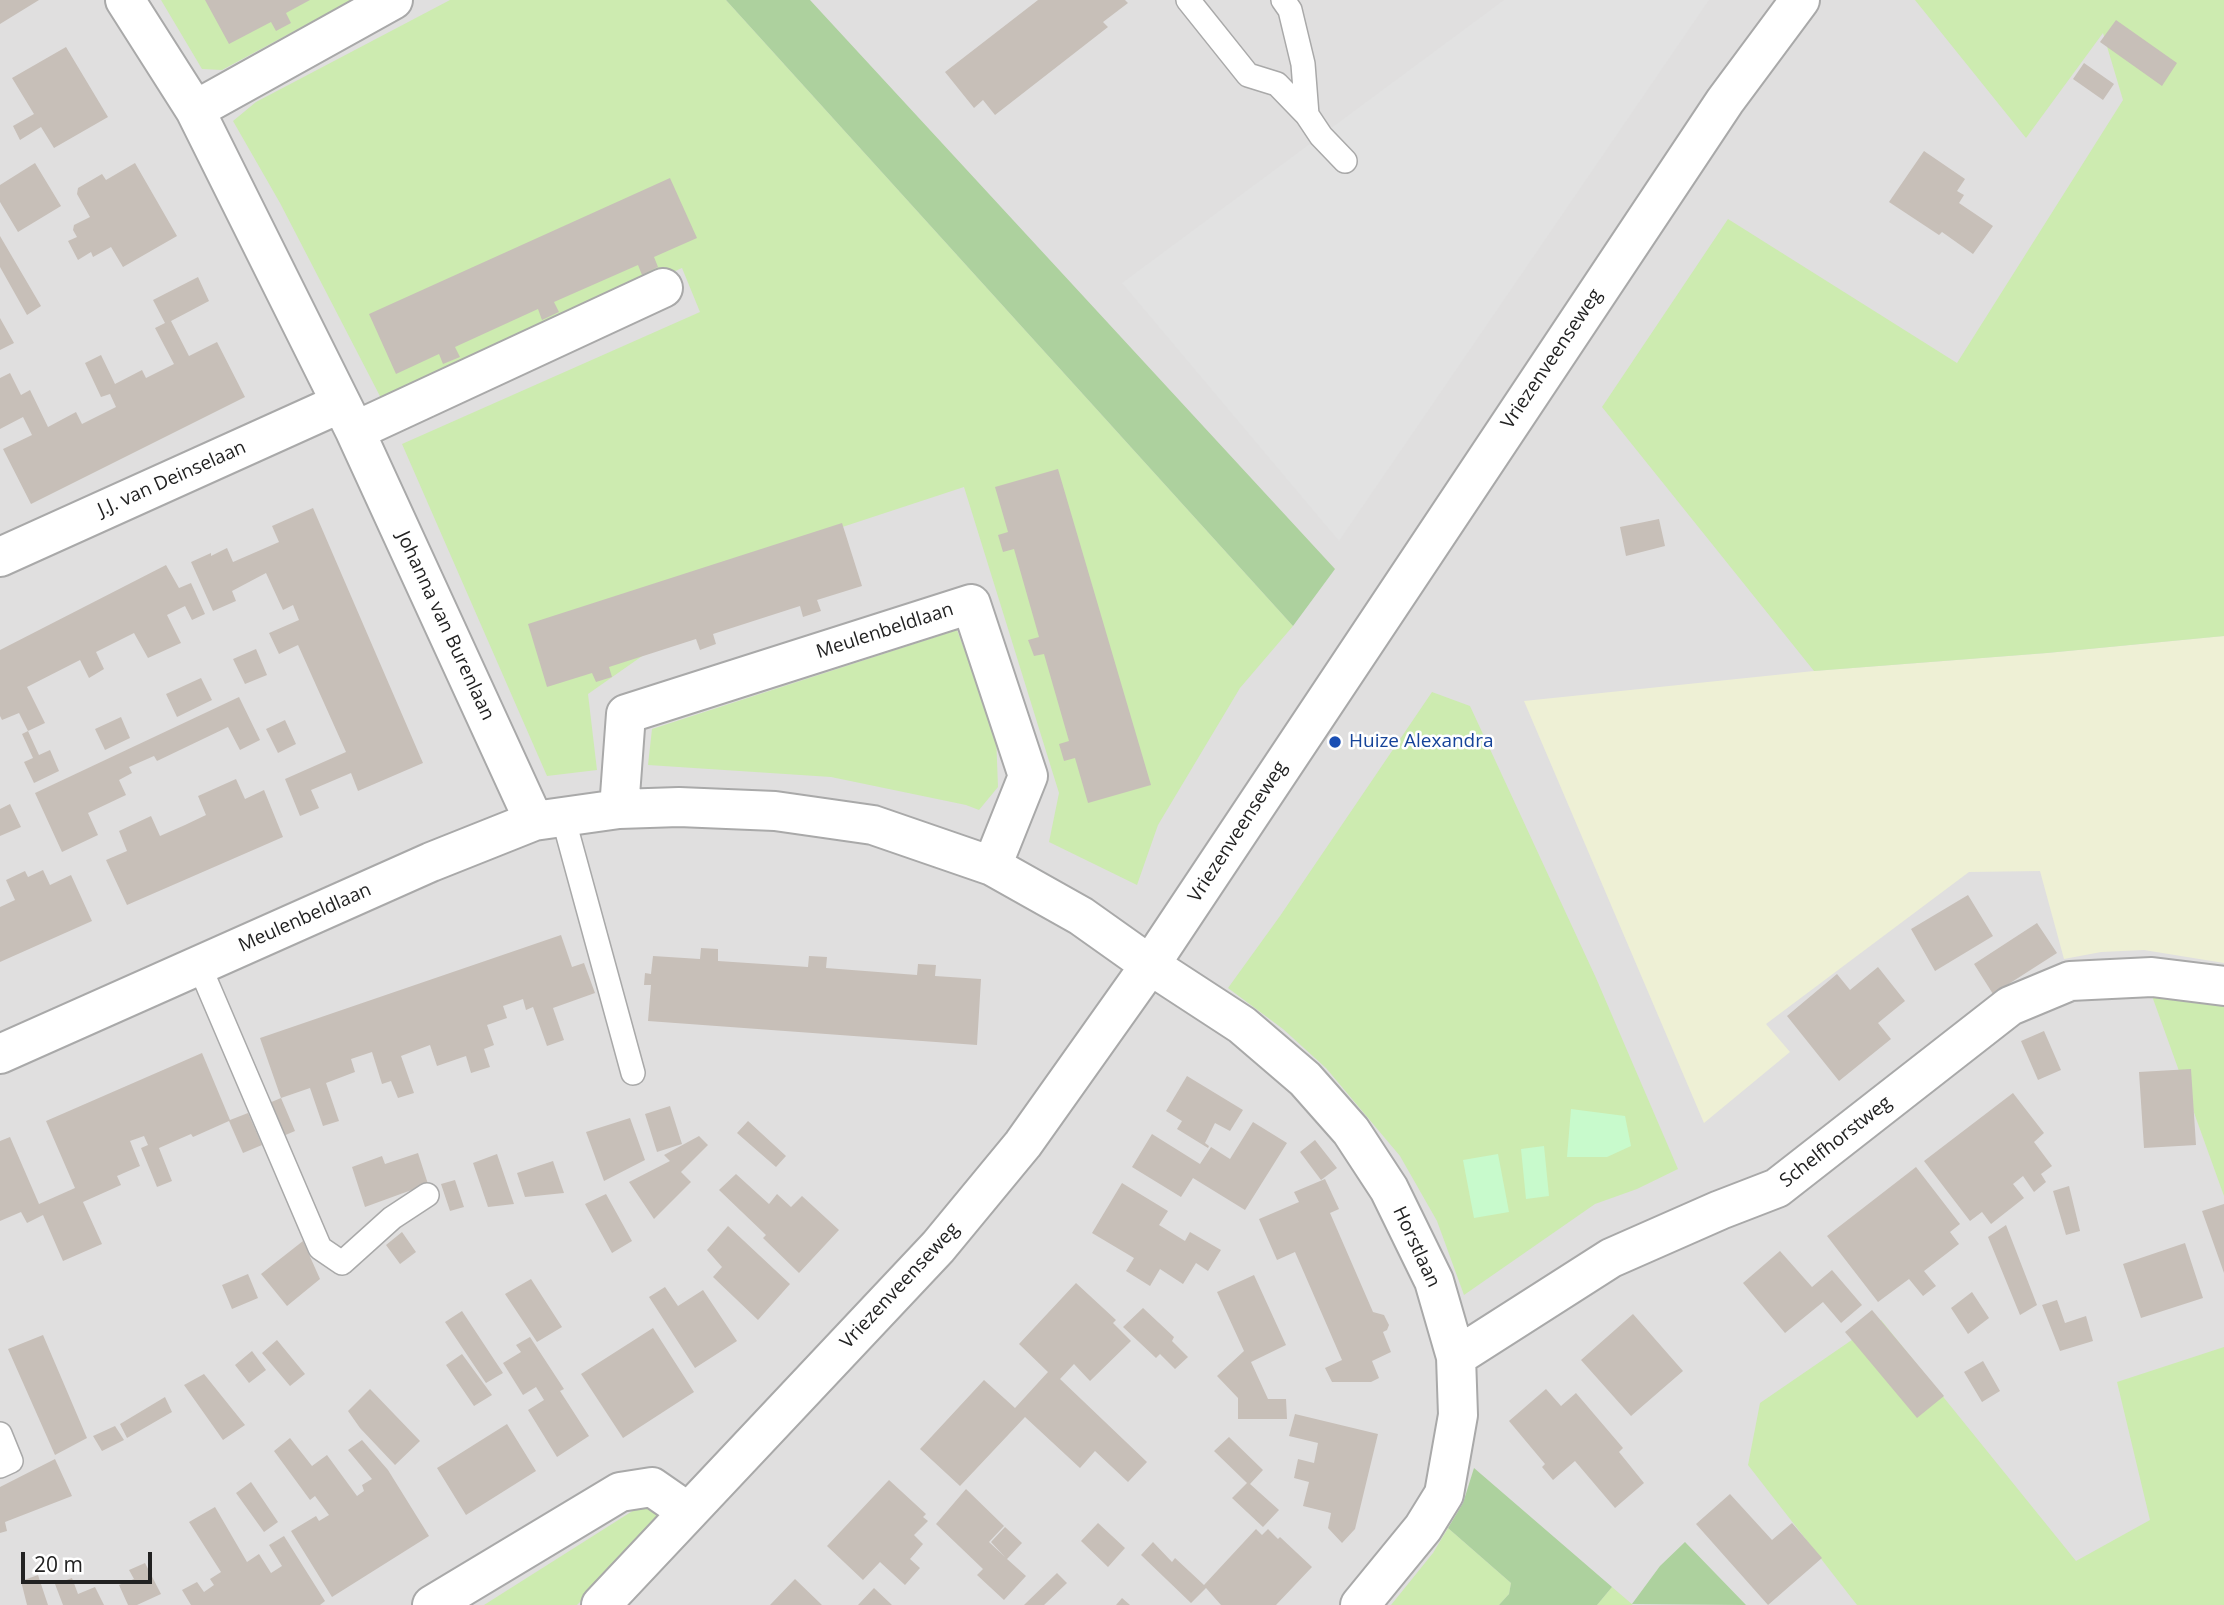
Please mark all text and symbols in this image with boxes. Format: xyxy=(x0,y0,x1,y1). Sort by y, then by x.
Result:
street label: Vriezenveenseweg xyxy=(1497,285,1607,433)
street label: J.J. van Deinselaan xyxy=(94,436,250,522)
street label: Johanna van Burenlaan xyxy=(391,528,499,724)
street label: Meulenbeldlaan xyxy=(814,598,956,664)
place label: Huize Alexandra xyxy=(1349,731,1494,753)
marker: Huize Alexandra xyxy=(1327,734,1343,750)
street label: Vriezenveenseweg xyxy=(1184,757,1292,907)
street label: Meulenbeldlaan xyxy=(235,879,375,957)
street label: Schelfhorstweg xyxy=(1776,1091,1896,1193)
street label: Horstlaan xyxy=(1387,1203,1445,1291)
street label: Vriezenveenseweg xyxy=(836,1218,964,1354)
scale bar xyxy=(24,1538,156,1582)
text: 20 m xyxy=(34,1550,83,1578)

